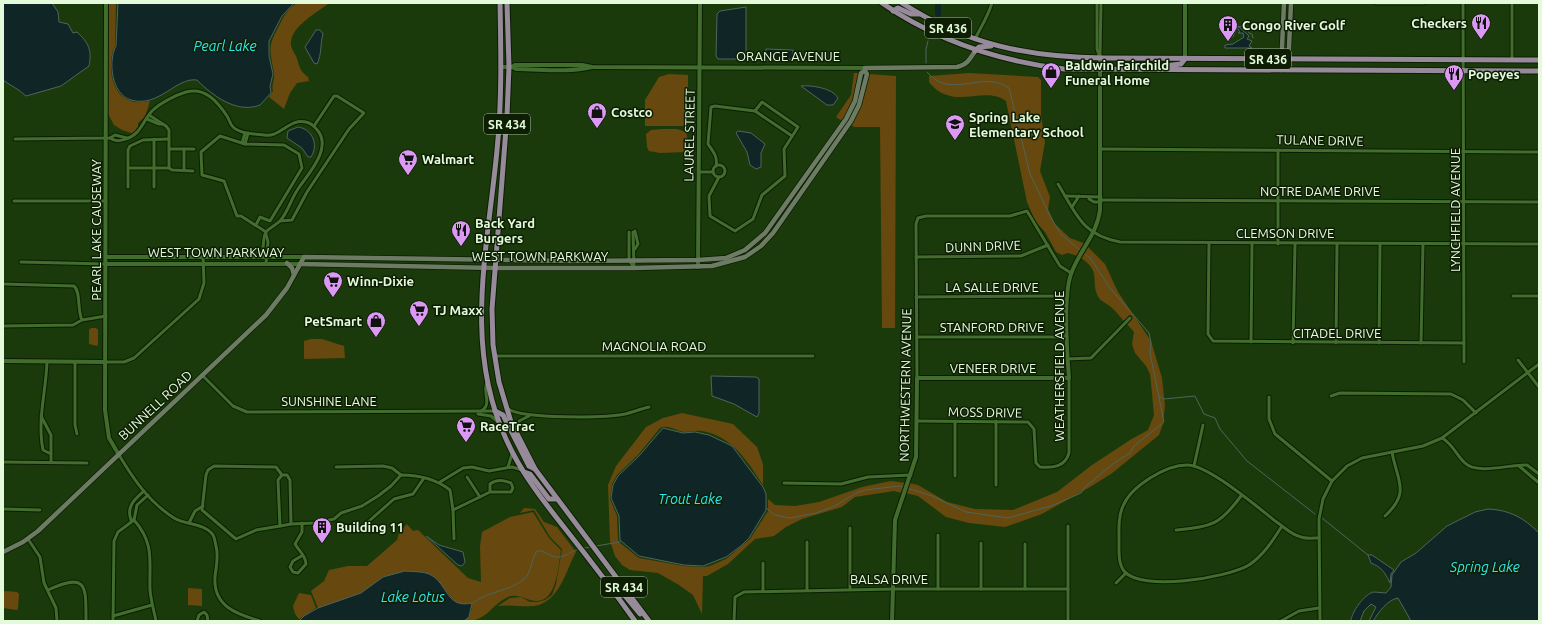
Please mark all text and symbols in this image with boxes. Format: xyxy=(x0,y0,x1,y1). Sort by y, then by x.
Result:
restaurant icon: Checkers xyxy=(1470,12,1492,40)
building icon: Congo River Golf xyxy=(1217,14,1239,42)
place label: Checkers xyxy=(1411,16,1467,30)
road number: SR 436 xyxy=(925,18,971,38)
place label: Congo River Golf xyxy=(1242,18,1346,32)
water label: Pearl Lake xyxy=(193,38,257,54)
street label: ORANGE AVENUE xyxy=(736,49,840,63)
road number: SR 436 xyxy=(1245,49,1291,69)
place label: Baldwin Fairchild Funeral Home xyxy=(1065,58,1169,87)
shop icon: Baldwin Fairchild Funeral Home xyxy=(1040,61,1062,89)
restaurant icon: Popeyes xyxy=(1443,63,1465,91)
place label: Popeyes xyxy=(1468,67,1520,81)
street label: LAUREL STREET xyxy=(681,88,697,182)
shop icon: Costco xyxy=(586,101,608,129)
place label: Costco xyxy=(611,105,653,119)
place label: Spring Lake Elementary School xyxy=(969,110,1084,139)
school or university icon: Spring Lake Elementary School xyxy=(944,113,966,141)
road number: SR 434 xyxy=(484,114,530,134)
street label: TULANE DRIVE xyxy=(1276,132,1364,148)
supermarket icon: Walmart xyxy=(397,148,419,176)
street label: LYNCHFIELD AVENUE xyxy=(1448,148,1462,272)
place label: Walmart xyxy=(422,152,475,166)
street label: PEARL LAKE CAUSEWAY xyxy=(89,159,103,301)
street label: NOTRE DAME DRIVE xyxy=(1260,184,1380,198)
place label: Back Yard Burgers xyxy=(475,216,535,245)
restaurant icon: Back Yard Burgers xyxy=(450,219,472,247)
street label: CLEMSON DRIVE xyxy=(1236,226,1334,240)
street label: DUNN DRIVE xyxy=(945,238,1021,254)
street label: WEST TOWN PARKWAY xyxy=(148,245,285,259)
street label: WEST TOWN PARKWAY xyxy=(472,249,609,263)
supermarket icon: Winn-Dixie xyxy=(322,270,344,298)
place label: Winn-Dixie xyxy=(347,274,414,288)
street label: LA SALLE DRIVE xyxy=(945,280,1039,294)
street label: WEATHERSFIELD AVENUE xyxy=(1052,291,1066,441)
supermarket icon: TJ Maxx xyxy=(408,299,430,327)
place label: TJ Maxx xyxy=(433,303,483,317)
street label: NORTHWESTERN AVENUE xyxy=(897,308,913,462)
shop icon: PetSmart xyxy=(365,310,387,338)
place label: PetSmart xyxy=(304,314,362,328)
street label: STANFORD DRIVE xyxy=(940,320,1044,334)
street label: CITADEL DRIVE xyxy=(1293,326,1381,340)
street label: MAGNOLIA ROAD xyxy=(602,339,706,353)
street label: VENEER DRIVE xyxy=(950,361,1036,375)
street label: BUNNELL ROAD xyxy=(116,368,194,442)
street label: SUNSHINE LANE xyxy=(281,394,377,408)
street label: MOSS DRIVE xyxy=(948,404,1022,420)
supermarket icon: RaceTrac xyxy=(455,415,477,443)
place label: RaceTrac xyxy=(480,419,535,433)
water label: Trout Lake xyxy=(658,491,722,507)
building icon: Building 11 xyxy=(311,516,333,544)
place label: Building 11 xyxy=(336,520,404,534)
water label: Spring Lake xyxy=(1449,559,1520,575)
street label: BALSA DRIVE xyxy=(850,572,928,586)
road number: SR 434 xyxy=(601,577,647,597)
water label: Lake Lotus xyxy=(381,589,445,605)

